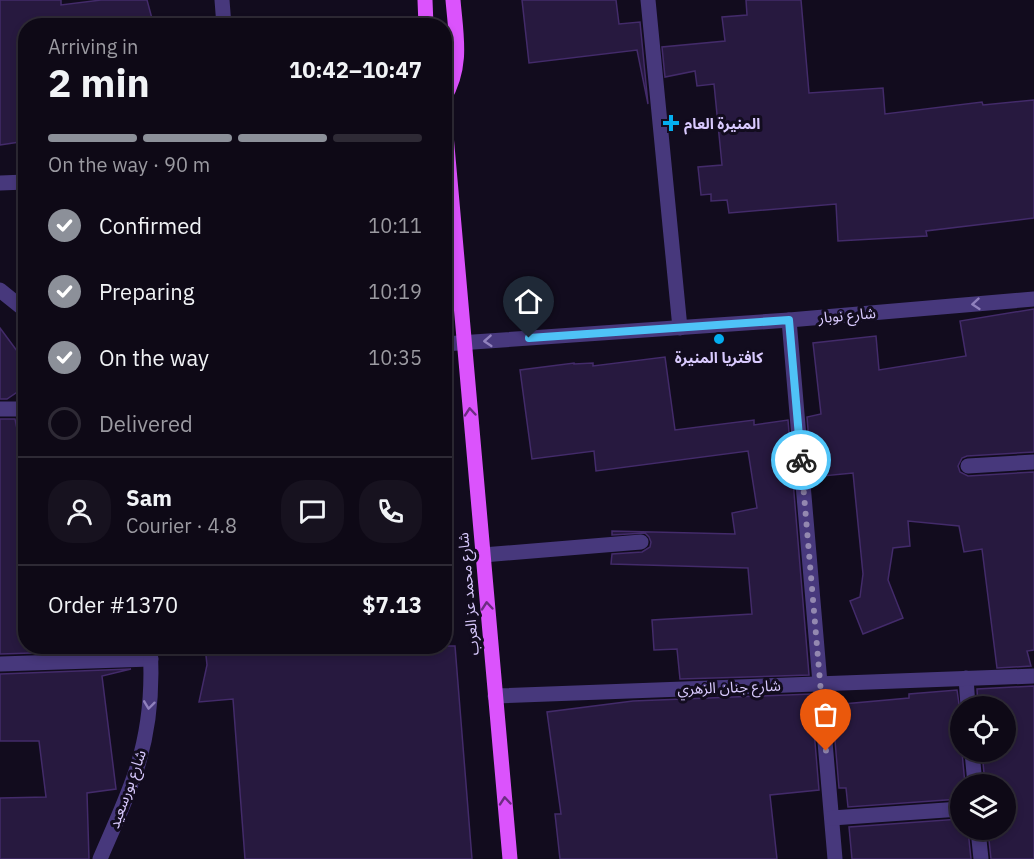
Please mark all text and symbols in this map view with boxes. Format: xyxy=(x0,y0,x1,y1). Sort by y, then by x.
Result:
text: Arriving in xyxy=(48,33,138,60)
text: 10:42–10:47 xyxy=(289,55,422,84)
text: 2 min xyxy=(48,57,150,108)
marker: المنيرة العام xyxy=(662,114,680,132)
place label: المنيرة العام xyxy=(684,114,760,135)
text: On the way · 90 m xyxy=(48,151,210,178)
icon: check xyxy=(48,209,81,242)
text: Confirmed xyxy=(99,211,202,240)
text: 10:11 xyxy=(368,212,422,239)
icon: check xyxy=(48,275,81,308)
pin xyxy=(503,276,554,338)
text: Preparing xyxy=(99,277,194,306)
text: 10:19 xyxy=(368,278,422,305)
icon: home xyxy=(512,285,545,318)
one-way arrow xyxy=(971,297,980,310)
street label: شارع نوبار xyxy=(816,303,877,330)
marker: كافتريا المنيرة xyxy=(712,332,726,346)
one-way arrow xyxy=(484,334,493,347)
icon: check xyxy=(48,341,81,374)
text: On the way xyxy=(99,343,209,372)
text: 10:35 xyxy=(368,344,422,371)
place label: كافتريا المنيرة xyxy=(675,348,763,367)
one-way arrow xyxy=(464,408,477,417)
text: Delivered xyxy=(99,409,193,438)
courier xyxy=(771,430,831,490)
icon: bike xyxy=(785,444,818,477)
button: person xyxy=(48,480,111,543)
button: chat xyxy=(281,480,344,543)
button: phone xyxy=(359,480,422,543)
text: Sam xyxy=(126,483,172,512)
text: Courier · 4.8 xyxy=(126,512,237,539)
street label: شارع محمد عز العرب xyxy=(453,531,486,656)
text: Order #1370 xyxy=(48,590,178,619)
text: $7.13 xyxy=(362,590,422,619)
one-way arrow xyxy=(481,602,494,611)
street label: شارع جنان الزهري xyxy=(677,676,781,701)
pin xyxy=(800,689,851,751)
map controls xyxy=(950,696,1016,840)
button: locate xyxy=(950,696,1016,762)
icon: bag xyxy=(809,698,842,731)
one-way arrow xyxy=(144,700,156,709)
street label: شارع بورسعيد xyxy=(104,747,153,832)
button: layers xyxy=(950,774,1016,840)
one-way arrow xyxy=(498,796,511,805)

